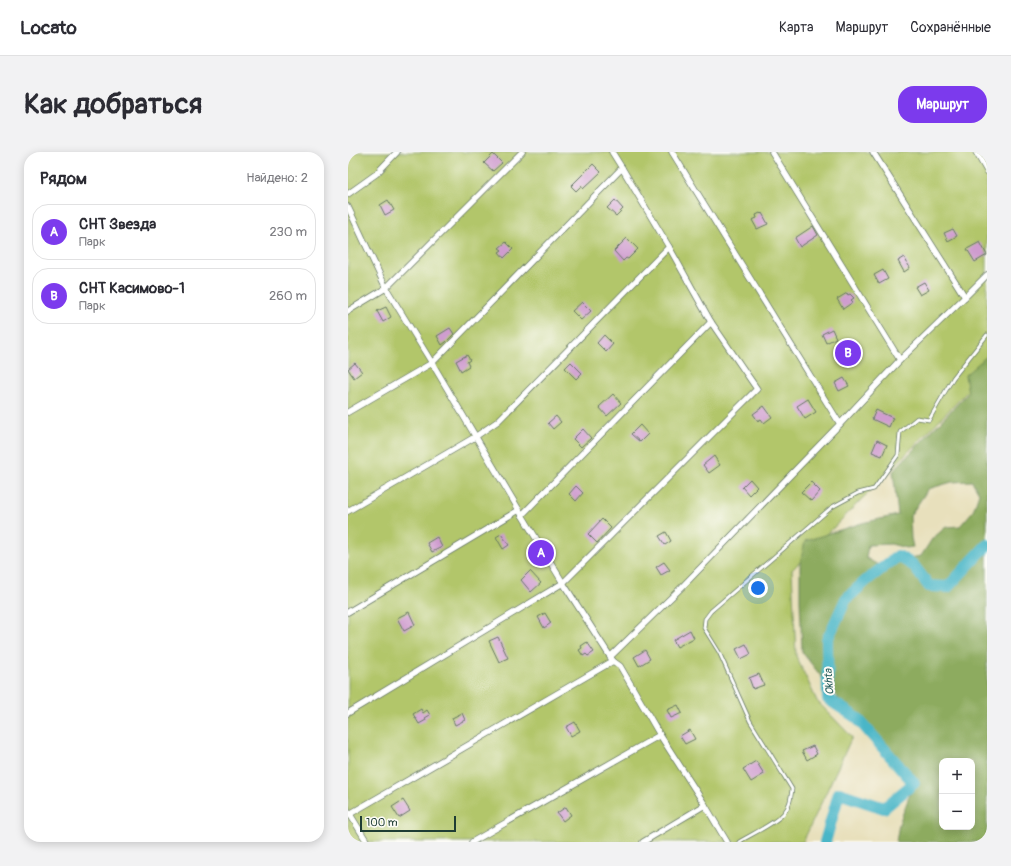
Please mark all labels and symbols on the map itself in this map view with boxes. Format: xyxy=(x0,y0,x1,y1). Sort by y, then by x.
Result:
pin: B xyxy=(835,338,861,368)
pin: A xyxy=(528,538,554,568)
your location xyxy=(748,578,768,598)
water label: Okhta xyxy=(822,668,836,696)
scale bar xyxy=(360,814,456,833)

